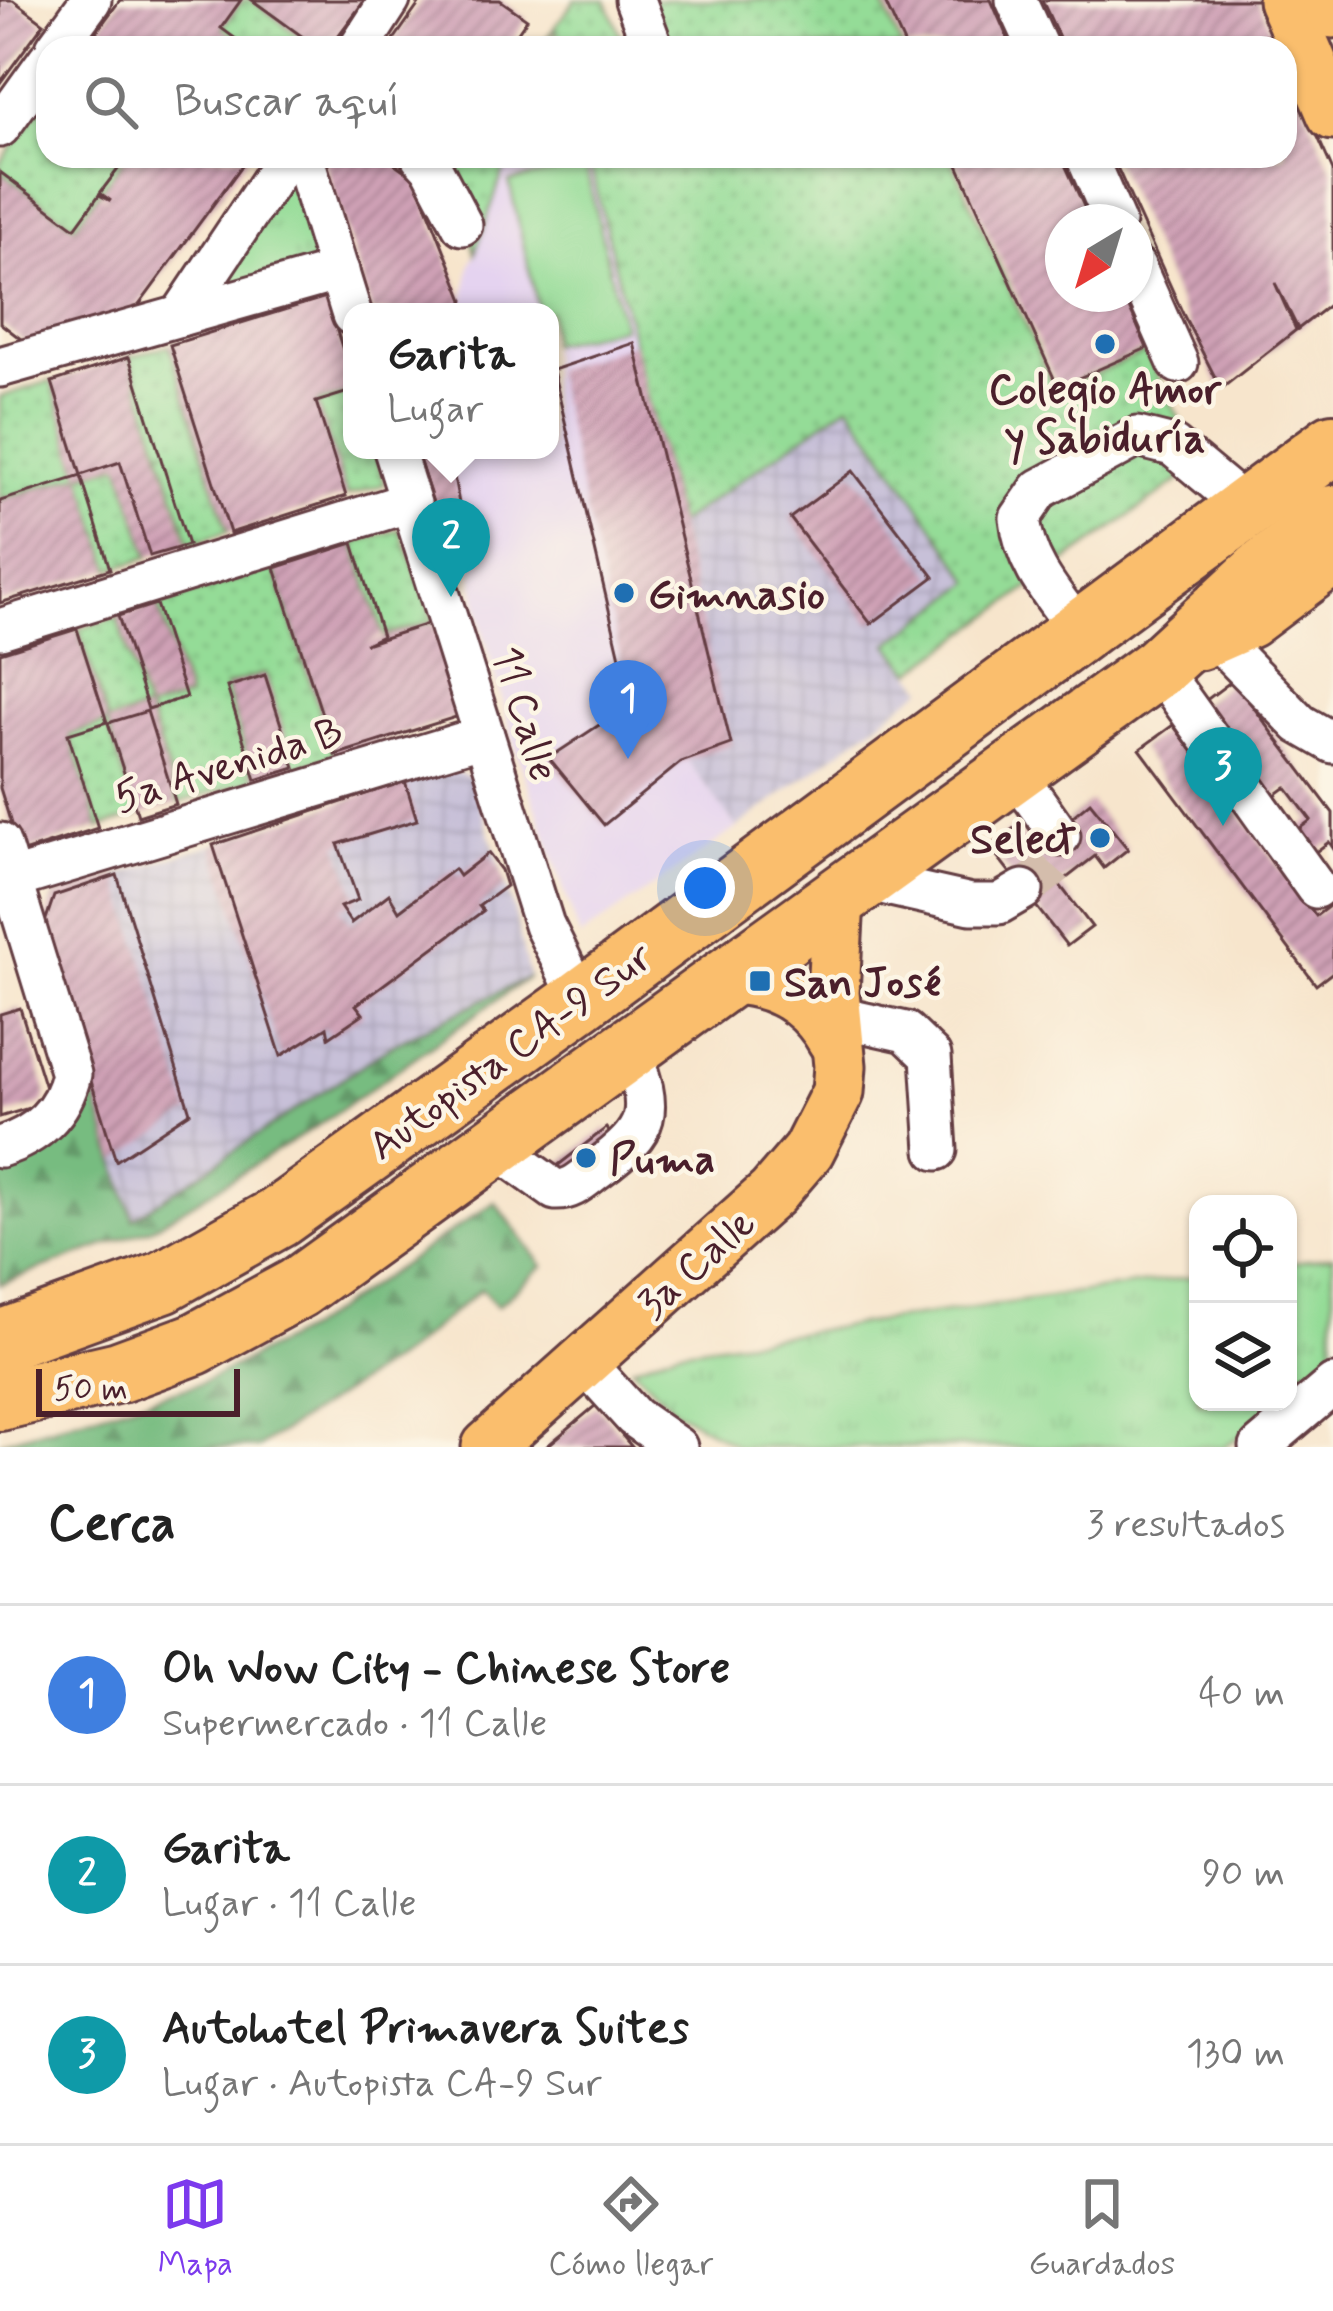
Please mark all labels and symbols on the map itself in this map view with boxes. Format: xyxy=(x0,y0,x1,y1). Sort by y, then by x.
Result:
north arrow xyxy=(1045,204,1153,312)
marker: Colegio Amor y Sabiduría xyxy=(1092,331,1118,357)
place label: Colegio Amor y Sabiduría xyxy=(989,364,1223,467)
pin: 2 xyxy=(412,498,490,597)
place label: Gimnasio xyxy=(648,569,825,624)
marker: Gimnasio xyxy=(611,580,637,606)
street label: 11 Calle xyxy=(477,640,570,788)
pin: 1 xyxy=(589,660,667,759)
street label: 5a Avenida B xyxy=(108,705,350,827)
pin: 3 xyxy=(1184,727,1262,826)
place label: Select xyxy=(970,814,1077,869)
marker: Select xyxy=(1087,825,1113,851)
your location xyxy=(675,858,735,918)
street label: Autopista CA-9 Sur xyxy=(358,931,664,1174)
place label: San José xyxy=(784,957,941,1012)
marker: San José xyxy=(747,968,773,994)
place label: Puma xyxy=(610,1134,715,1189)
marker: Puma xyxy=(573,1145,599,1171)
street label: 3a Calle xyxy=(627,1197,768,1332)
scale bar xyxy=(36,1363,240,1416)

